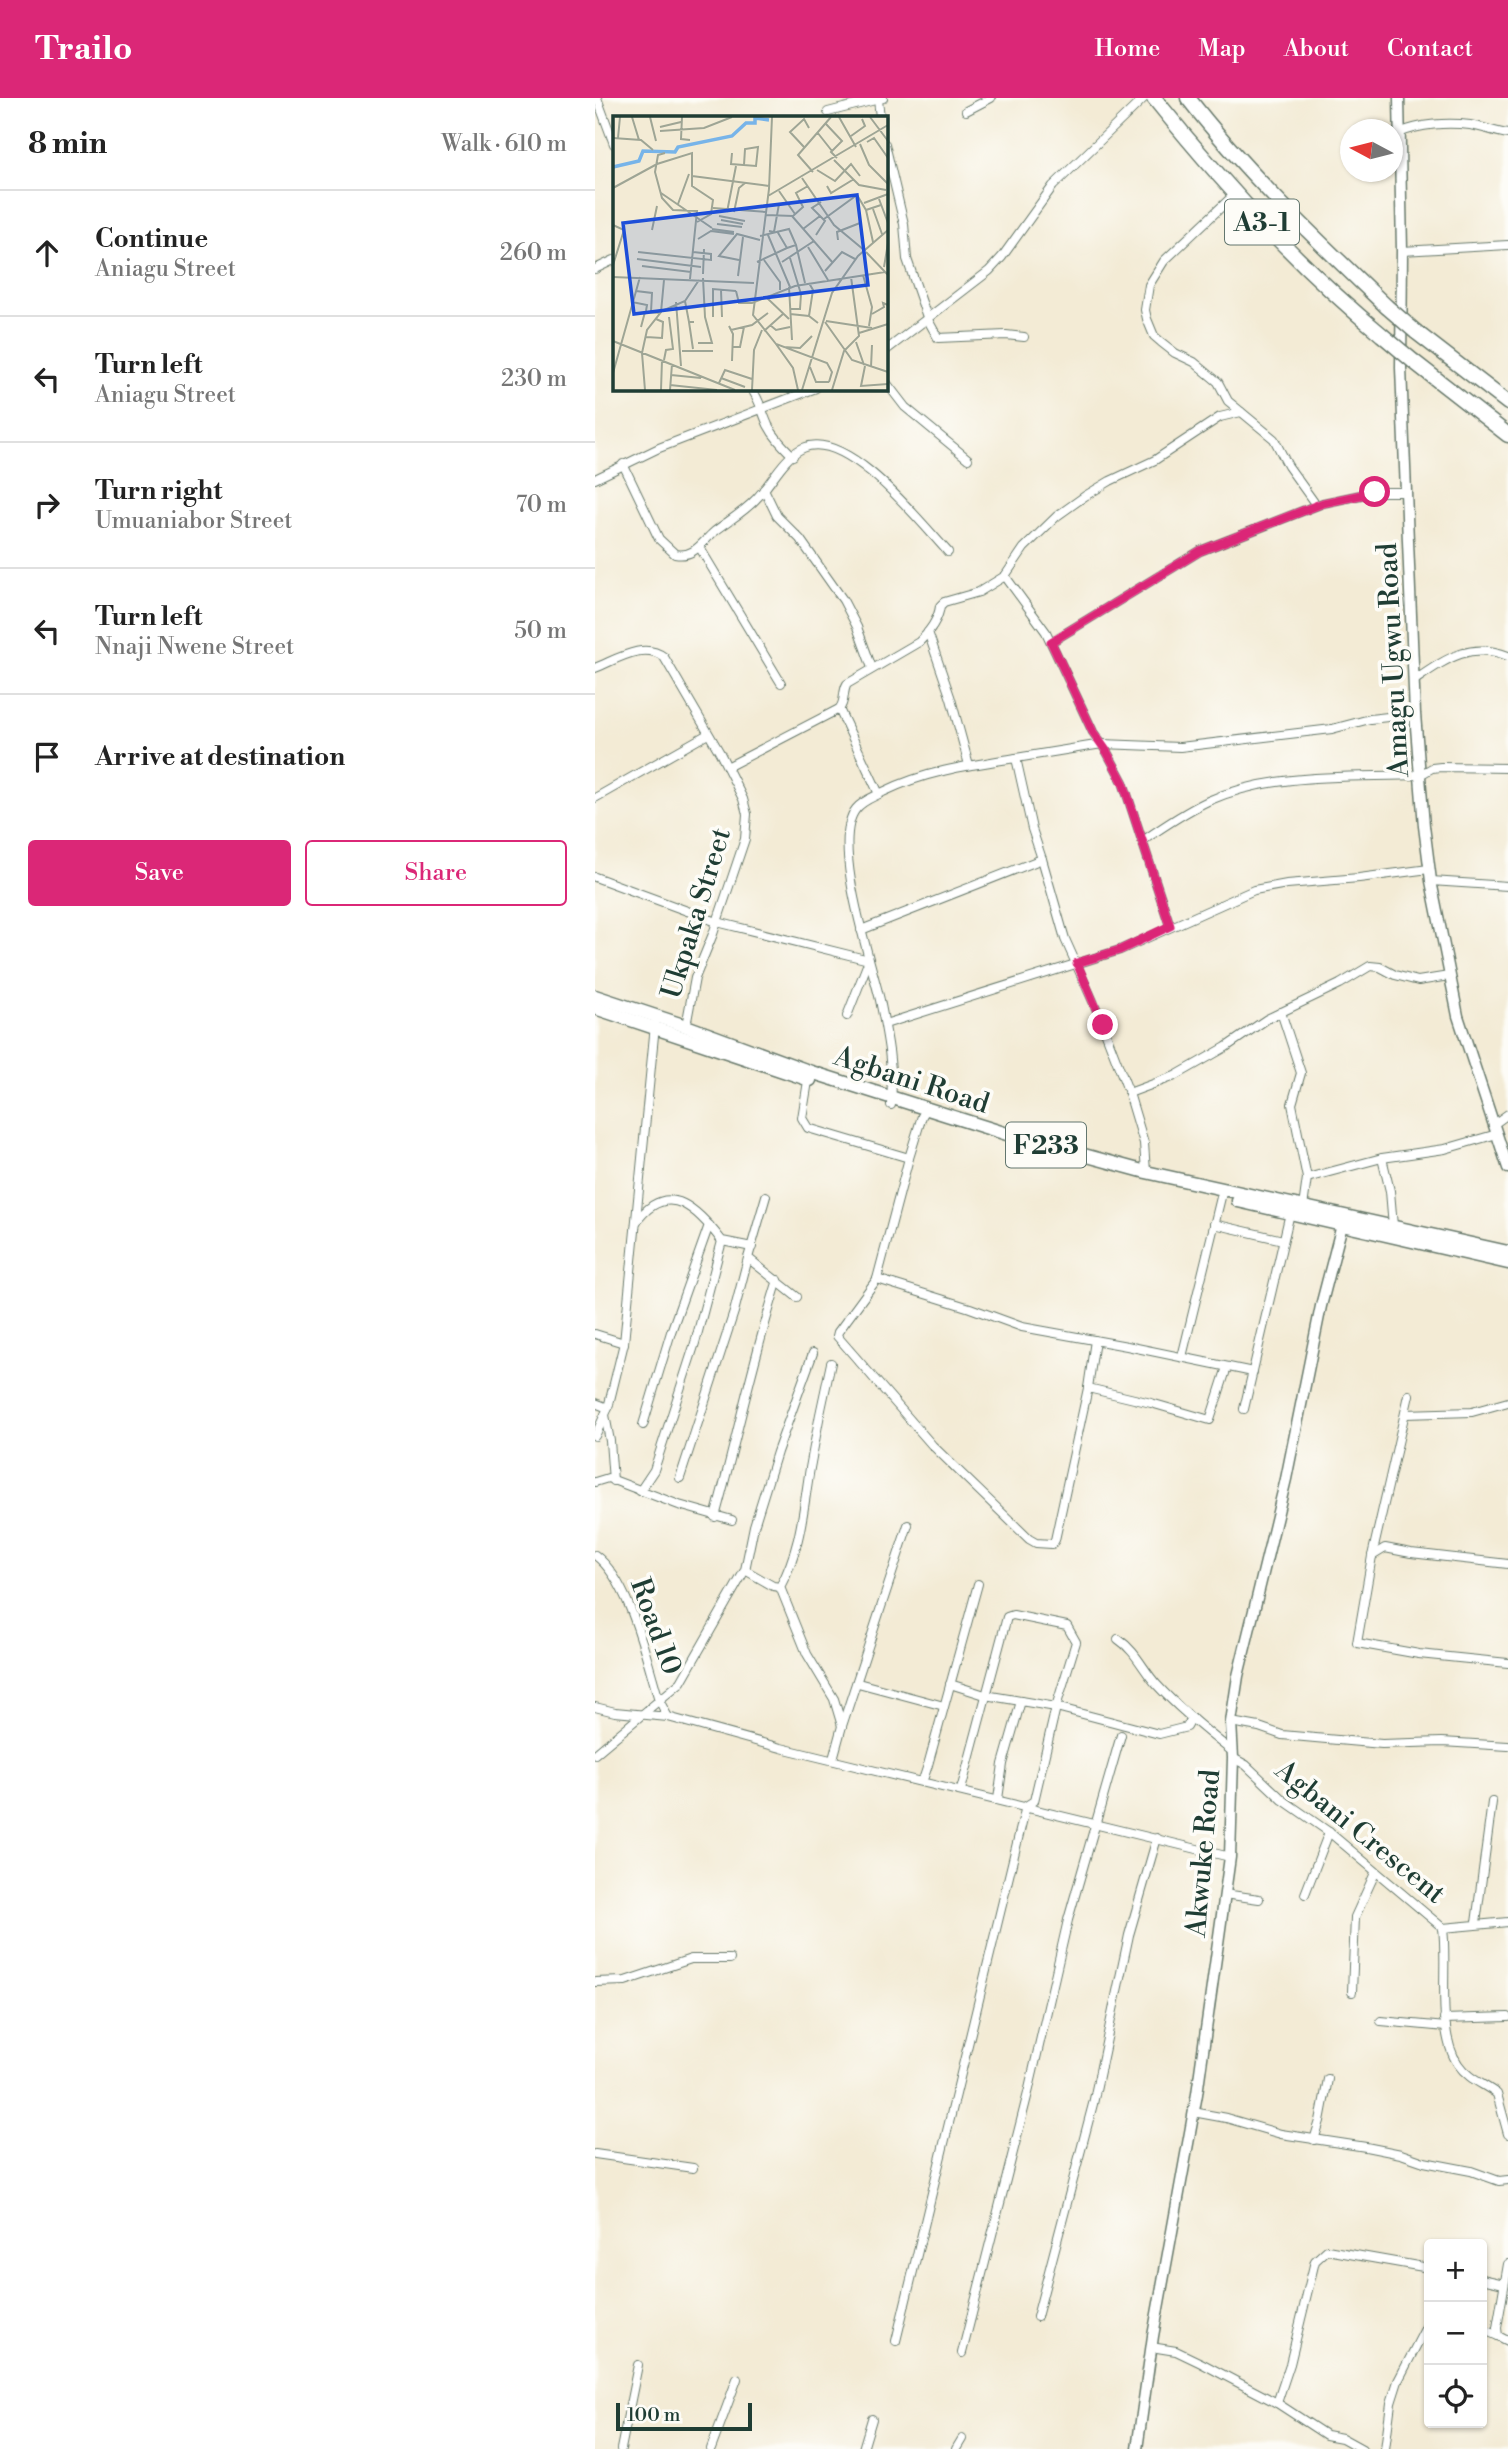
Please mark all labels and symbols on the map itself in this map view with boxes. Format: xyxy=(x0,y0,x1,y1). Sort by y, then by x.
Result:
inset map xyxy=(613,116,887,390)
north arrow xyxy=(1340,119,1403,182)
road number: A3-1 xyxy=(1225,200,1299,244)
route start xyxy=(1359,476,1390,507)
street label: Amagu Ugwu Road xyxy=(1370,542,1417,779)
street label: Ukpaka Street xyxy=(654,824,739,1003)
route end xyxy=(1087,1009,1118,1040)
street label: Agbani Road xyxy=(828,1039,994,1122)
road number: F233 xyxy=(1006,1122,1086,1168)
street label: Road 10 xyxy=(622,1573,689,1680)
street label: Agbani Crescent xyxy=(1267,1752,1452,1911)
street label: Akwuke Road xyxy=(1179,1768,1228,1939)
scale bar xyxy=(616,2400,753,2432)

